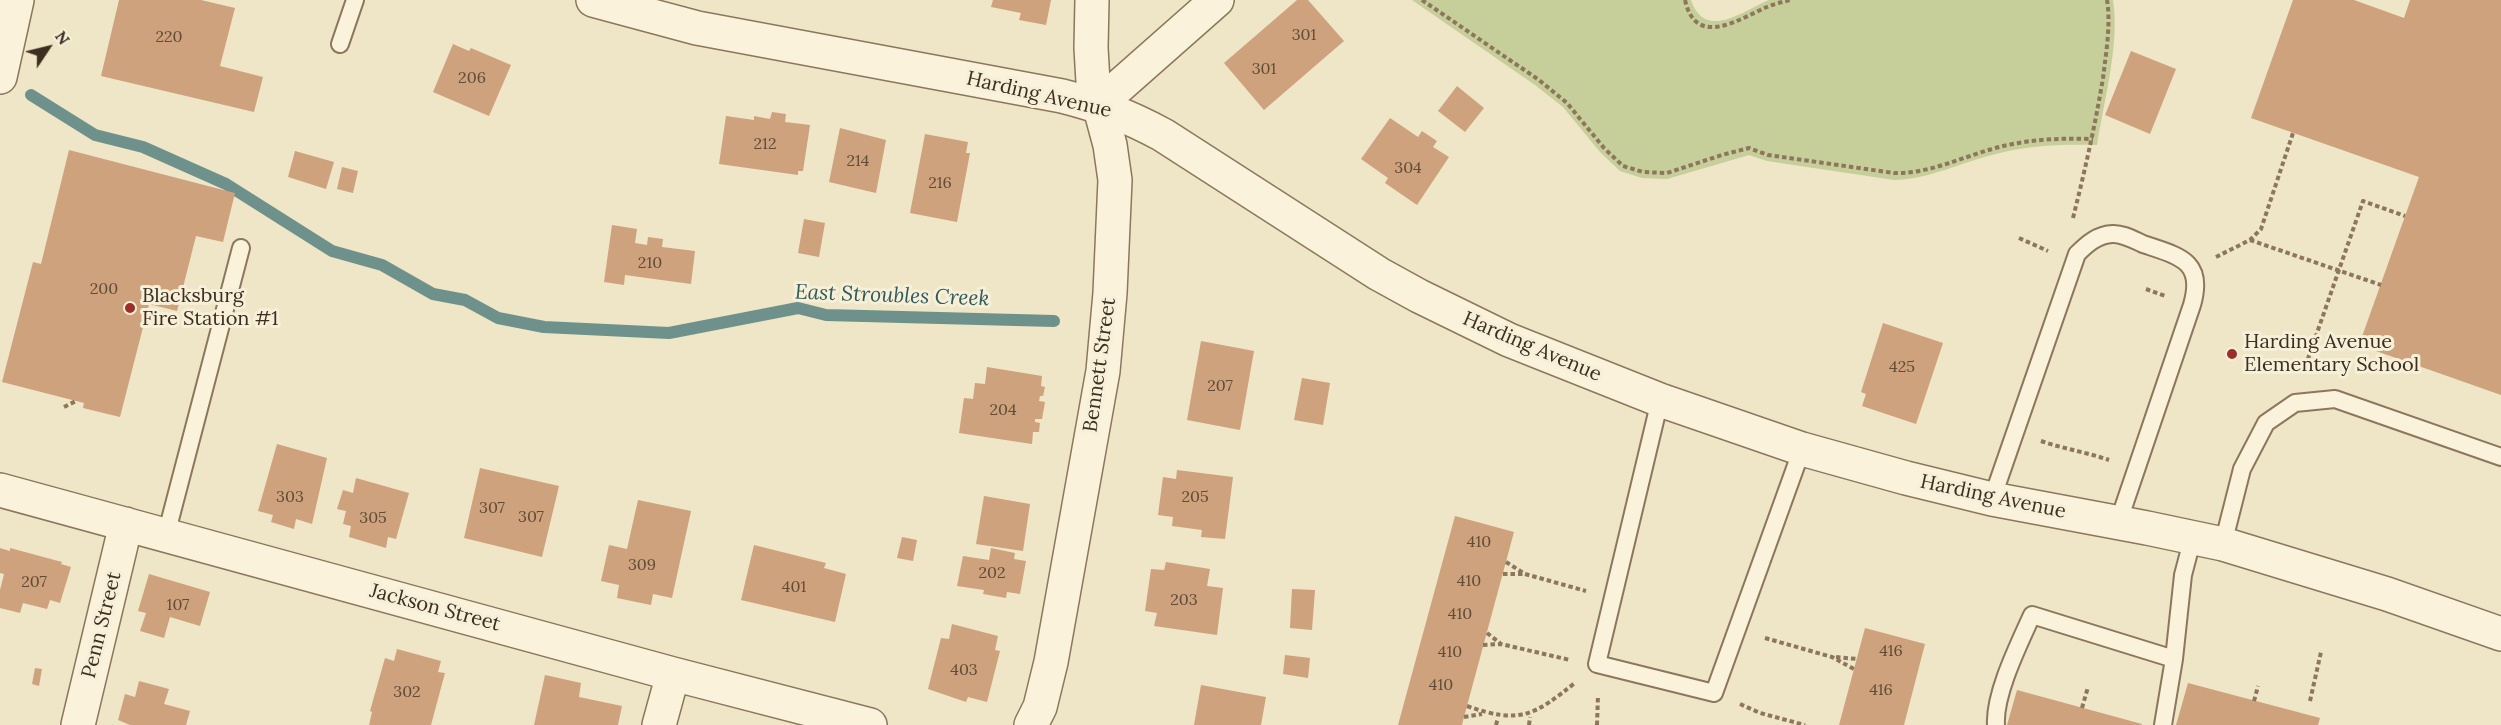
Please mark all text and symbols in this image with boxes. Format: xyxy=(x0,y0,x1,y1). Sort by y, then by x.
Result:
north arrow xyxy=(18,18,78,78)
house number: 301 xyxy=(1292,25,1316,45)
text: N xyxy=(51,27,74,48)
house number: 220 xyxy=(155,27,183,47)
house number: 301 xyxy=(1252,59,1276,79)
street label: Harding Avenue xyxy=(964,67,1114,123)
house number: 206 xyxy=(458,68,486,88)
house number: 212 xyxy=(753,134,777,154)
house number: 214 xyxy=(846,151,870,171)
house number: 304 xyxy=(1394,158,1422,178)
house number: 216 xyxy=(928,173,952,193)
house number: 210 xyxy=(638,253,662,273)
house number: 200 xyxy=(90,279,118,299)
water label: East Stroubles Creek xyxy=(794,280,990,312)
place label: Blacksburg Fire Station #1 xyxy=(142,284,279,331)
street label: Bennett Street xyxy=(1079,296,1121,434)
marker: Blacksburg Fire Station #1 xyxy=(123,301,137,315)
street label: Harding Avenue xyxy=(1459,307,1605,387)
place label: Harding Avenue Elementary School xyxy=(2244,330,2419,377)
marker: Harding Avenue Elementary School xyxy=(2225,347,2239,361)
house number: 425 xyxy=(1889,357,1915,377)
house number: 207 xyxy=(1207,376,1233,396)
house number: 204 xyxy=(989,400,1017,420)
street label: Harding Avenue xyxy=(1918,470,2068,524)
house number: 303 xyxy=(276,487,304,507)
house number: 205 xyxy=(1181,487,1209,507)
house number: 307 xyxy=(479,498,505,518)
house number: 307 xyxy=(518,507,544,527)
house number: 305 xyxy=(359,508,387,528)
house number: 410 xyxy=(1467,532,1491,552)
house number: 309 xyxy=(628,555,656,575)
house number: 202 xyxy=(978,563,1006,583)
street label: Penn Street xyxy=(77,569,127,681)
house number: 410 xyxy=(1457,571,1481,591)
house number: 207 xyxy=(21,572,47,592)
house number: 401 xyxy=(782,577,806,597)
street label: Jackson Street xyxy=(367,579,503,637)
house number: 203 xyxy=(1170,590,1198,610)
house number: 107 xyxy=(167,595,189,615)
house number: 410 xyxy=(1448,604,1472,624)
house number: 416 xyxy=(1879,641,1903,661)
house number: 410 xyxy=(1438,642,1462,662)
house number: 403 xyxy=(950,660,978,680)
house number: 410 xyxy=(1429,675,1453,695)
house number: 416 xyxy=(1869,680,1893,700)
house number: 302 xyxy=(393,682,421,702)

